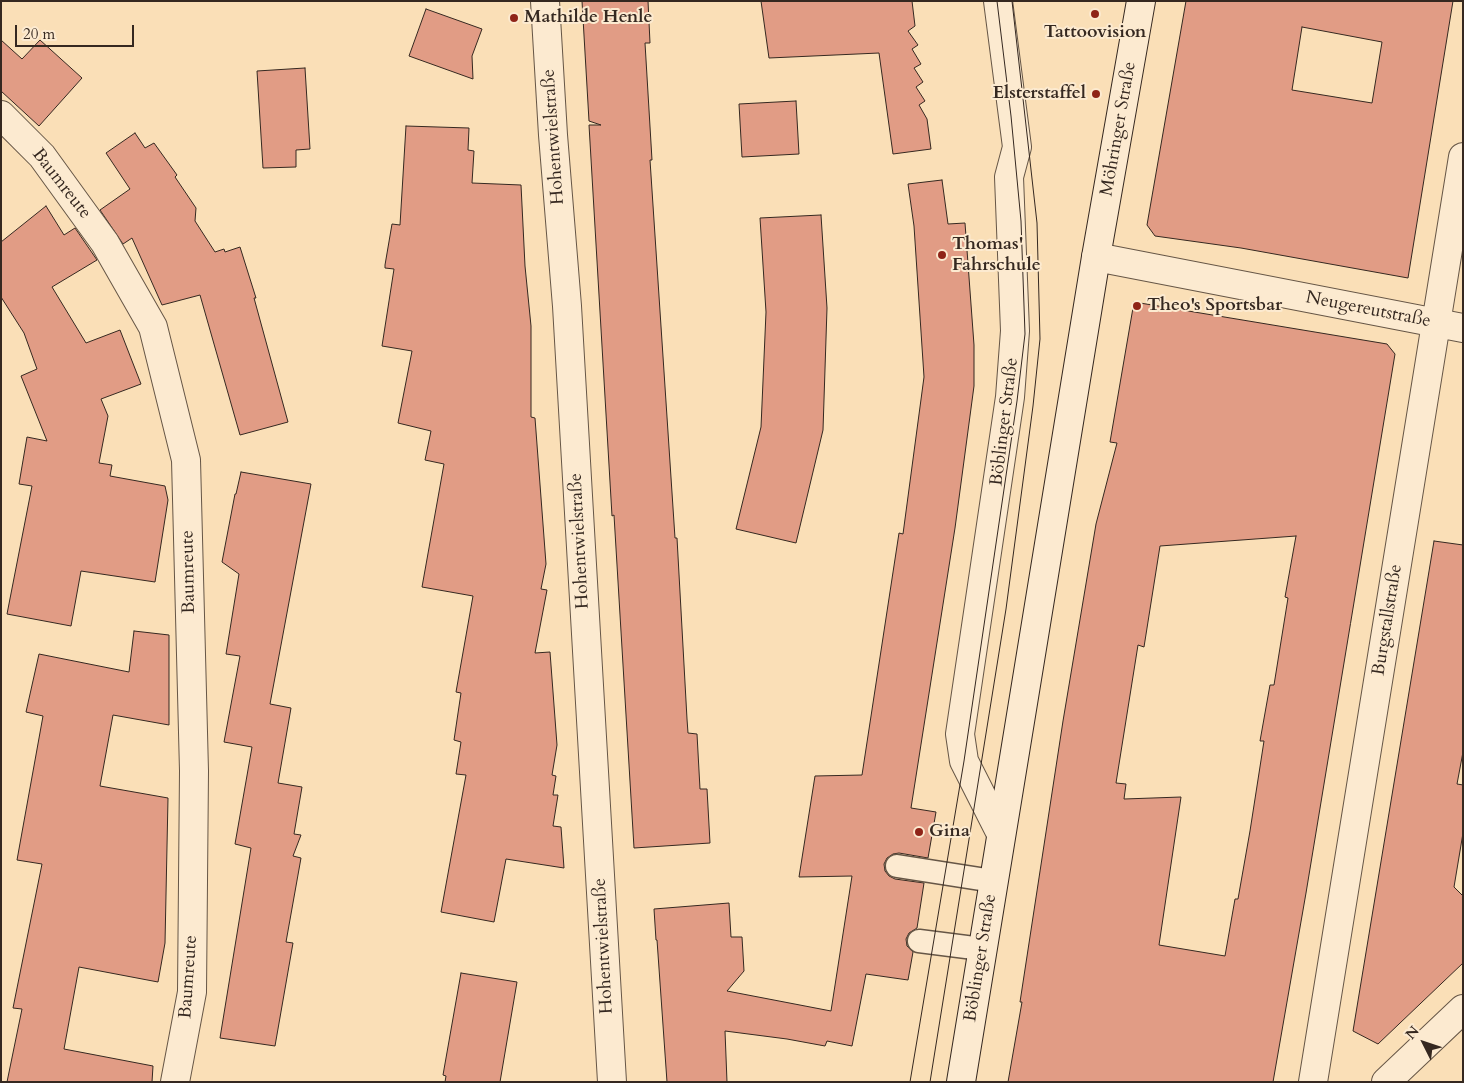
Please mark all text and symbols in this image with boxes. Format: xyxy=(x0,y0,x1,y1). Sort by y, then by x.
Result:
place label: Mathilde Henle xyxy=(524,7,652,29)
marker: Tattoovision xyxy=(1089,8,1101,20)
marker: Mathilde Henle xyxy=(508,12,520,24)
scale bar xyxy=(18,15,136,47)
place label: Tattoovision xyxy=(1044,22,1146,44)
text: 20 m xyxy=(23,24,55,44)
street label: Möhringer Straße xyxy=(1097,60,1141,198)
street label: Hohentwielstraße xyxy=(538,68,570,206)
place label: Elsterstaffel xyxy=(992,83,1086,105)
marker: Elsterstaffel xyxy=(1090,88,1102,100)
street label: Baumreute xyxy=(27,144,95,224)
place label: Thomas' Fahrschule xyxy=(952,234,1041,276)
marker: Thomas' Fahrschule xyxy=(936,249,948,261)
street label: Neugereutstraße xyxy=(1304,287,1432,333)
place label: Theo's Sportsbar xyxy=(1147,295,1282,317)
marker: Theo's Sportsbar xyxy=(1131,300,1143,312)
street label: Böblinger Straße xyxy=(986,357,1024,487)
street label: Hohentwielstraße xyxy=(566,473,594,609)
street label: Baumreute xyxy=(177,530,201,614)
street label: Burgstallstraße xyxy=(1369,563,1407,677)
place label: Gina xyxy=(929,821,970,843)
marker: Gina xyxy=(913,826,925,838)
street label: Hohentwielstraße xyxy=(590,878,618,1014)
street label: Böblinger Straße xyxy=(960,893,1002,1023)
street label: Baumreute xyxy=(175,935,203,1019)
north arrow xyxy=(1399,1018,1449,1068)
text: N xyxy=(1401,1022,1423,1044)

